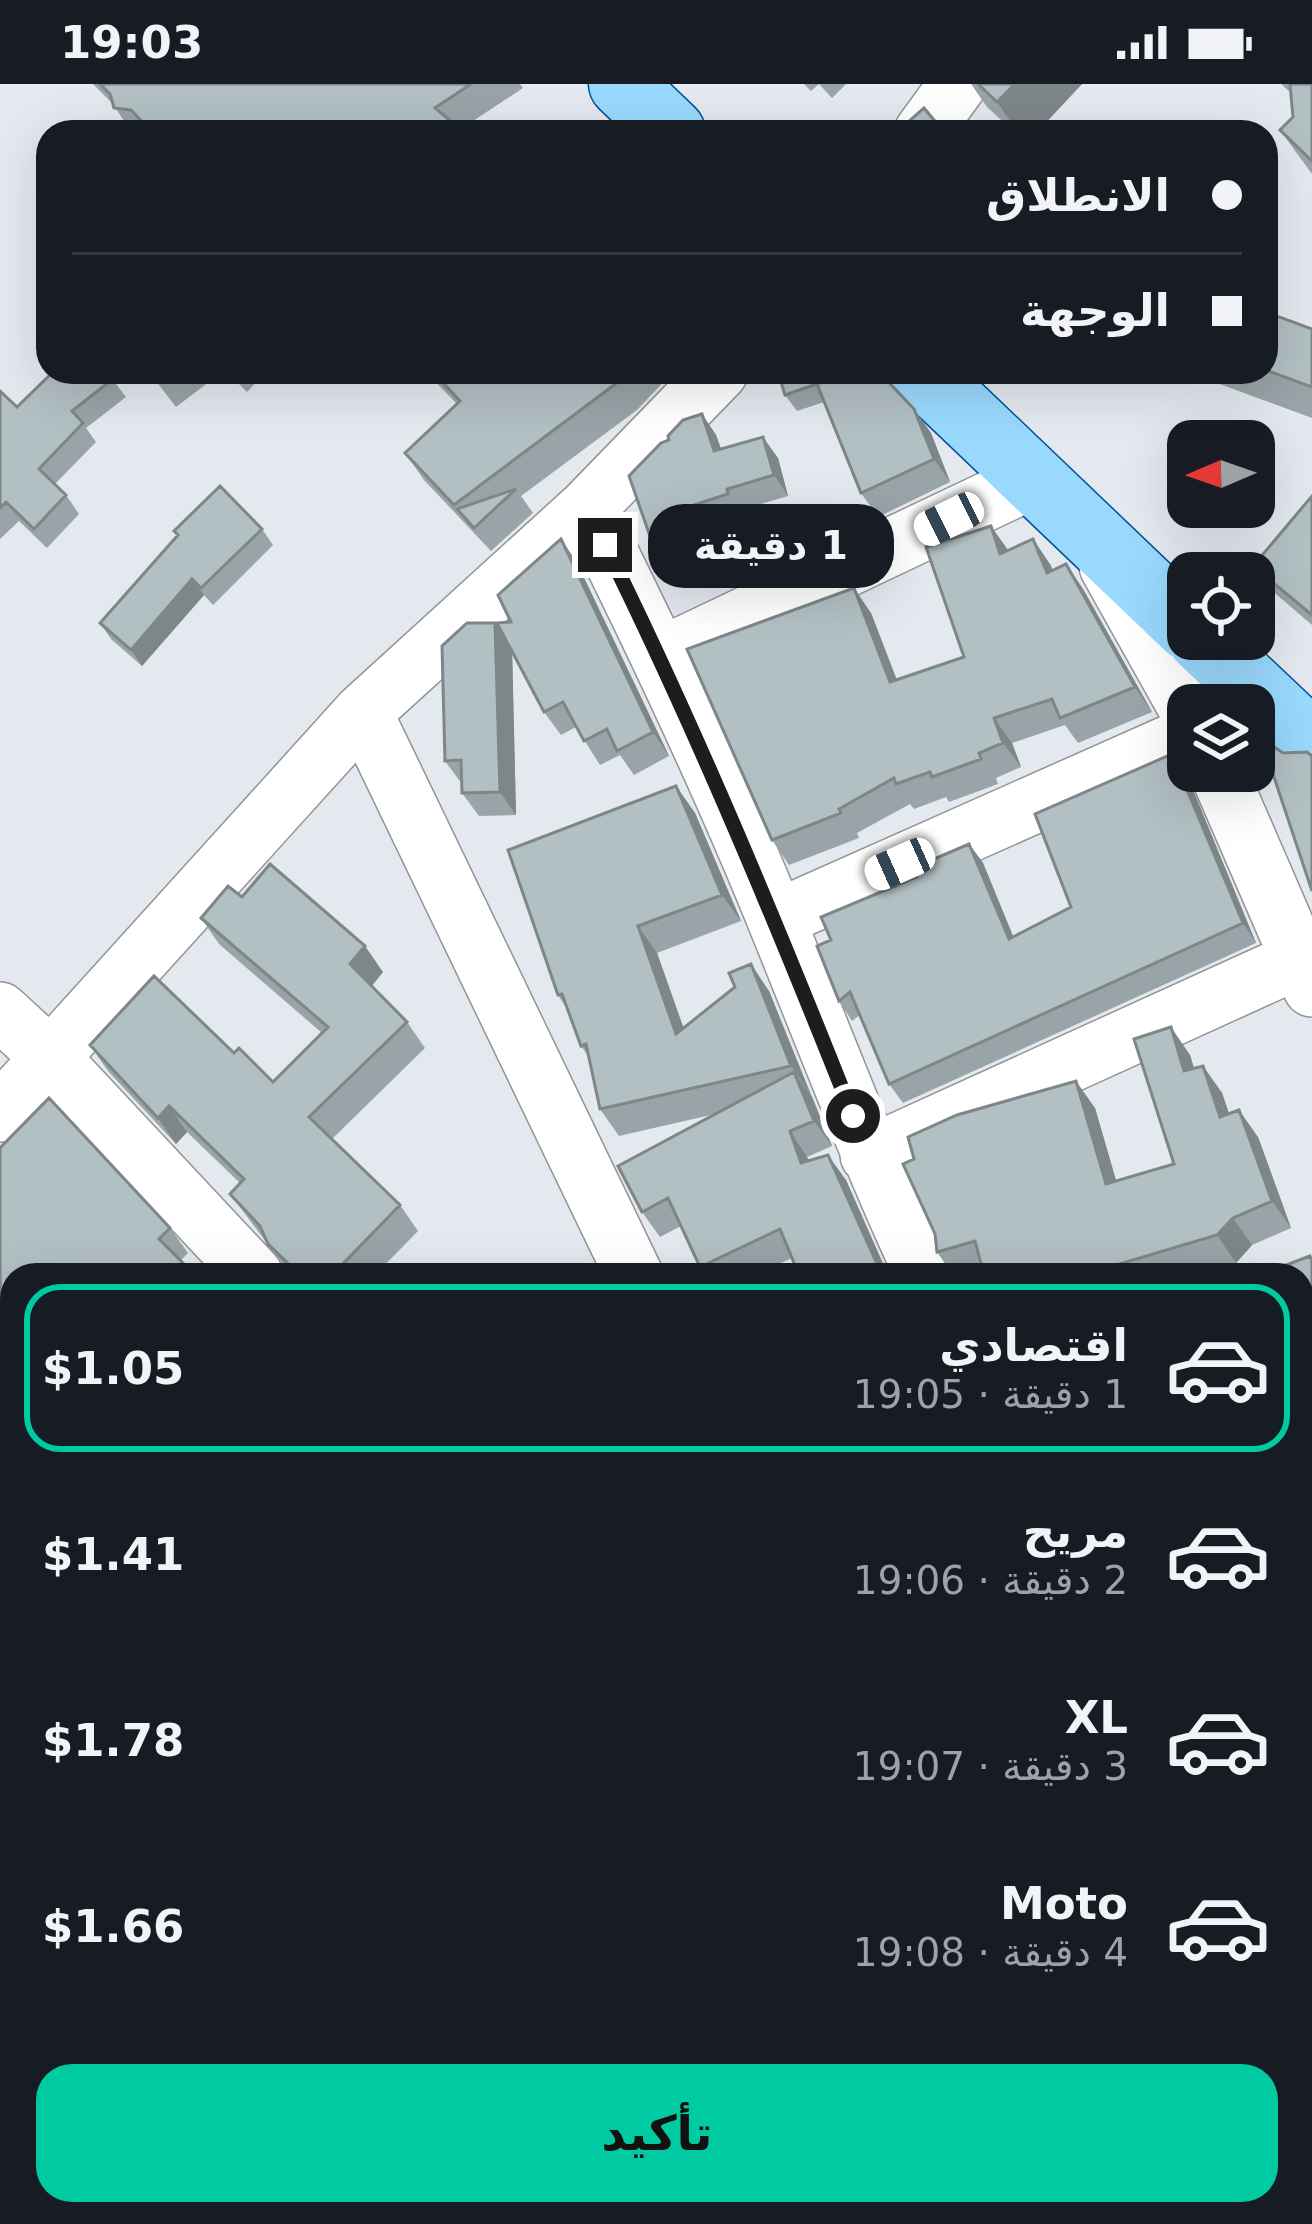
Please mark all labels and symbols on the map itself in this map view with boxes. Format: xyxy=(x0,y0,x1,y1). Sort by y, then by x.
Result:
north arrow xyxy=(1167,420,1275,528)
car xyxy=(909,487,989,551)
callout: 1 دقيقة xyxy=(647,503,893,587)
route end xyxy=(578,518,632,572)
car xyxy=(860,833,940,895)
route start xyxy=(826,1089,880,1143)

